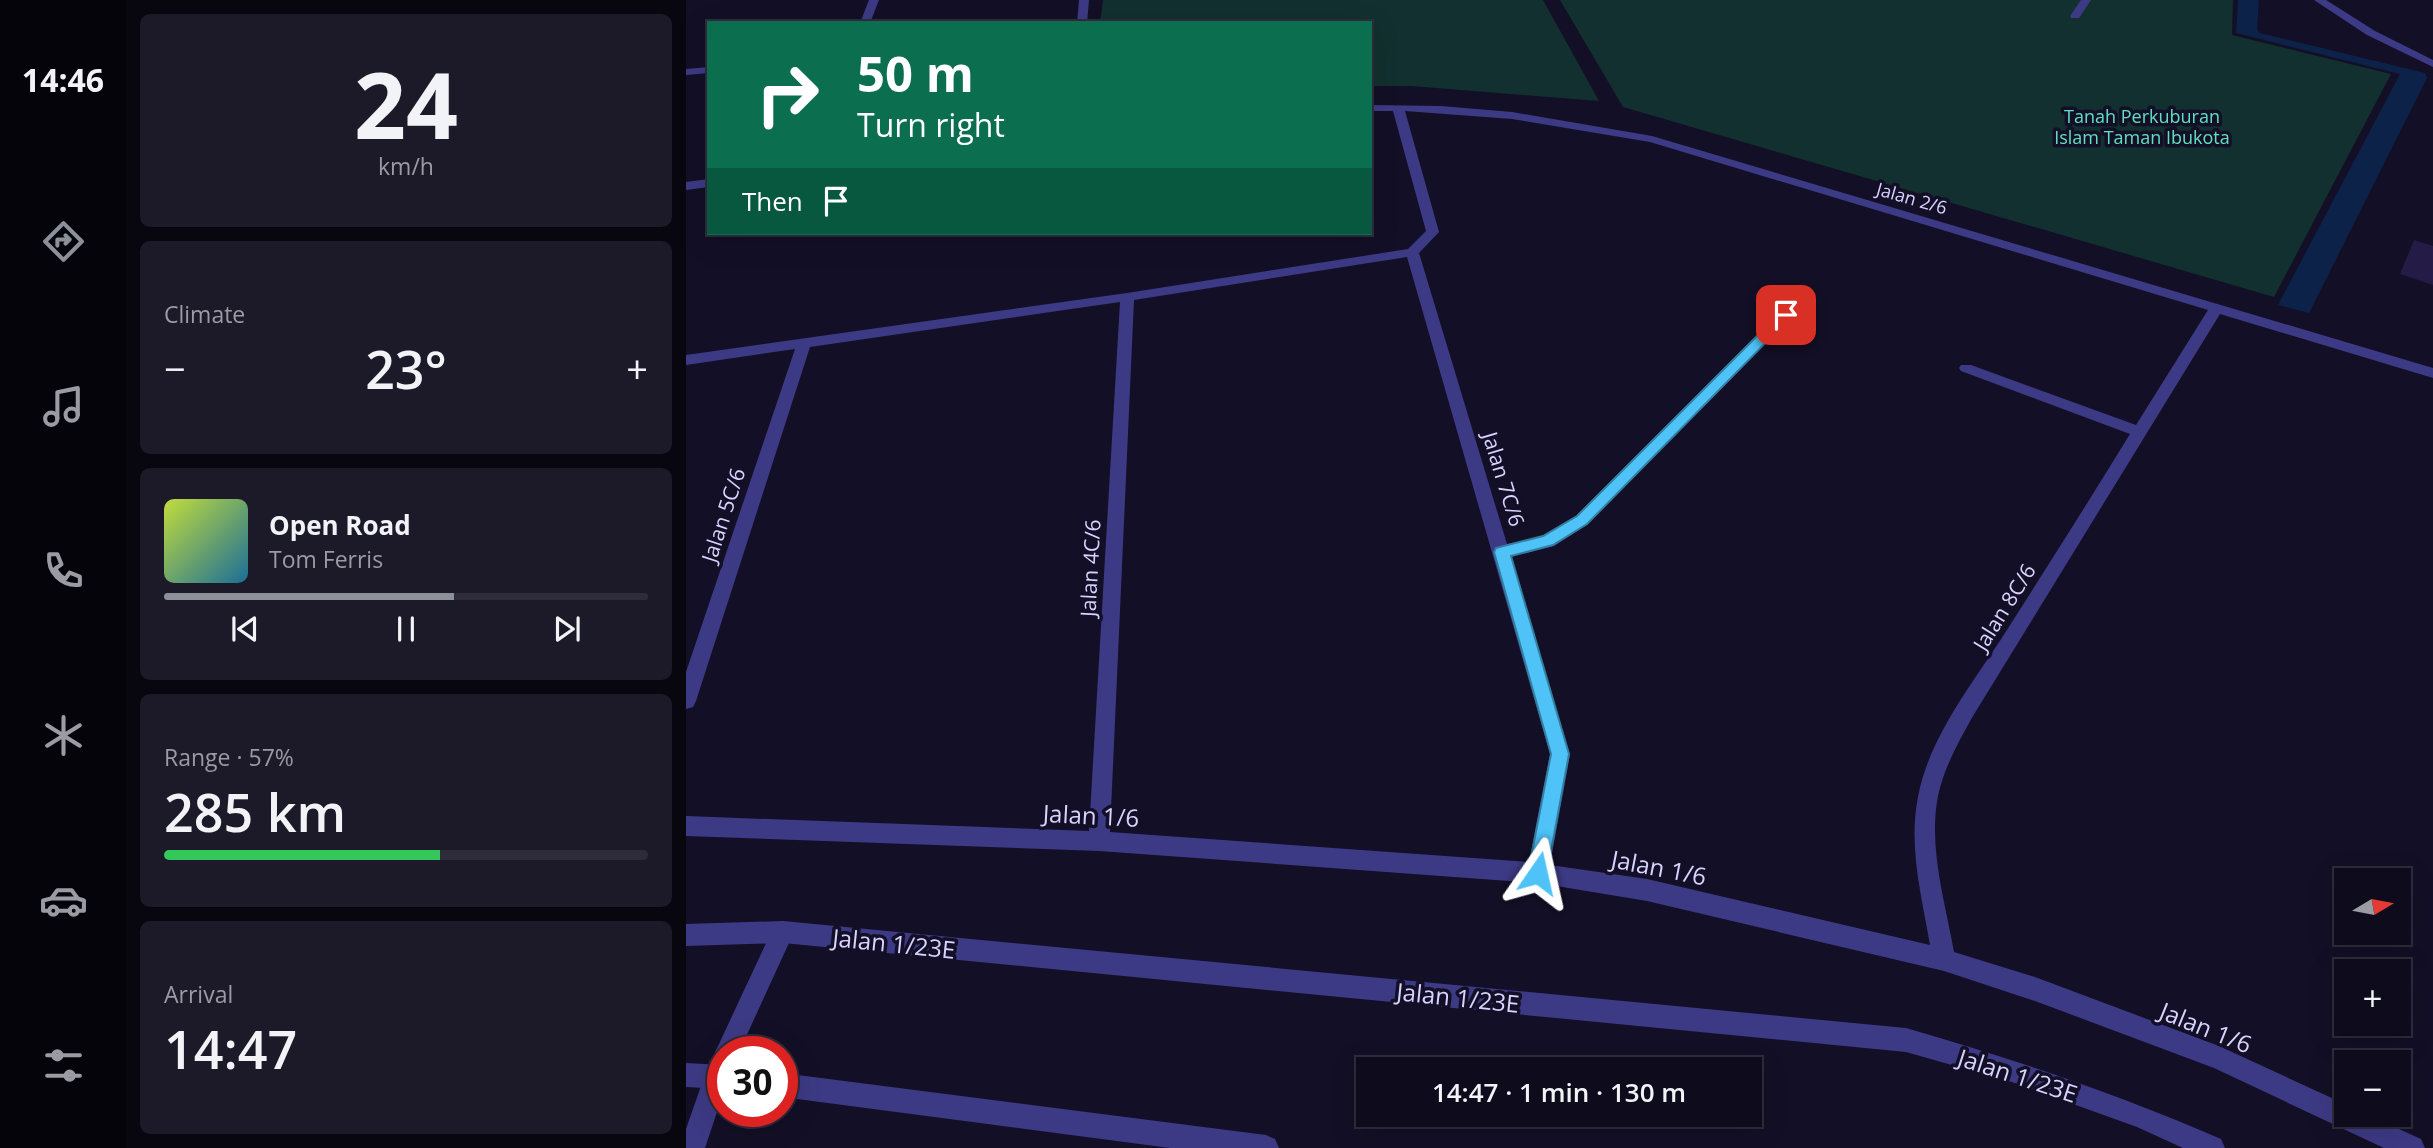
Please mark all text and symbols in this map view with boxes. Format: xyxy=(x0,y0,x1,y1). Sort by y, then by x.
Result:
text: 50 m xyxy=(857,40,974,106)
text: 24 xyxy=(354,42,458,166)
icon: right xyxy=(742,49,833,140)
text: 14:46 xyxy=(22,58,104,101)
text: Turn right xyxy=(857,103,1005,146)
park label: Tanah Perkuburan Islam Taman Ibukota xyxy=(2054,104,2230,149)
text: km/h xyxy=(378,150,434,182)
street label: Jalan 2/6 xyxy=(1872,176,1950,219)
icon: arrive xyxy=(817,182,855,220)
text: Then xyxy=(742,183,803,219)
icon: directions xyxy=(39,217,88,266)
pin xyxy=(1756,285,1816,345)
icon: arrive xyxy=(1767,296,1805,334)
text: Climate xyxy=(164,298,245,330)
text: 23° xyxy=(365,333,447,404)
text: − xyxy=(164,342,186,394)
text: + xyxy=(626,342,648,394)
icon: music xyxy=(39,382,88,431)
street label: Jalan 7C/6 xyxy=(1476,426,1532,530)
street label: Jalan 5C/6 xyxy=(694,464,751,568)
text: Open Road xyxy=(269,507,411,543)
street label: Jalan 4C/6 xyxy=(1073,519,1107,619)
text: Tom Ferris xyxy=(269,543,383,575)
icon: phone xyxy=(39,546,88,595)
street label: Jalan 8C/6 xyxy=(1965,558,2042,657)
icon: previous xyxy=(226,610,264,648)
icon: pause xyxy=(387,610,425,648)
icon: next xyxy=(548,610,586,648)
icon: climate xyxy=(39,711,88,760)
text: Range · 57% xyxy=(164,741,294,773)
text: 285 km xyxy=(164,776,346,847)
street label: Jalan 1/6 xyxy=(1040,796,1140,834)
position arrow xyxy=(1501,836,1575,910)
street label: Jalan 1/6 xyxy=(1607,841,1709,892)
north arrow xyxy=(2334,868,2412,945)
map controls xyxy=(2334,868,2411,1127)
icon: car xyxy=(39,876,88,925)
street label: Jalan 1/23E xyxy=(829,920,957,966)
button: + xyxy=(2334,959,2411,1036)
street label: Jalan 1/23E xyxy=(1393,974,1521,1020)
text: Arrival xyxy=(164,978,233,1010)
street label: Jalan 1/6 xyxy=(2153,993,2257,1060)
text: 14:47 xyxy=(164,1013,297,1084)
speed limit sign: 30 xyxy=(707,1036,798,1127)
street label: Jalan 1/23E xyxy=(1952,1040,2082,1110)
icon: filters xyxy=(39,1041,88,1090)
button: − xyxy=(2334,1050,2411,1127)
text: 14:47 · 1 min · 130 m xyxy=(1432,1074,1686,1110)

